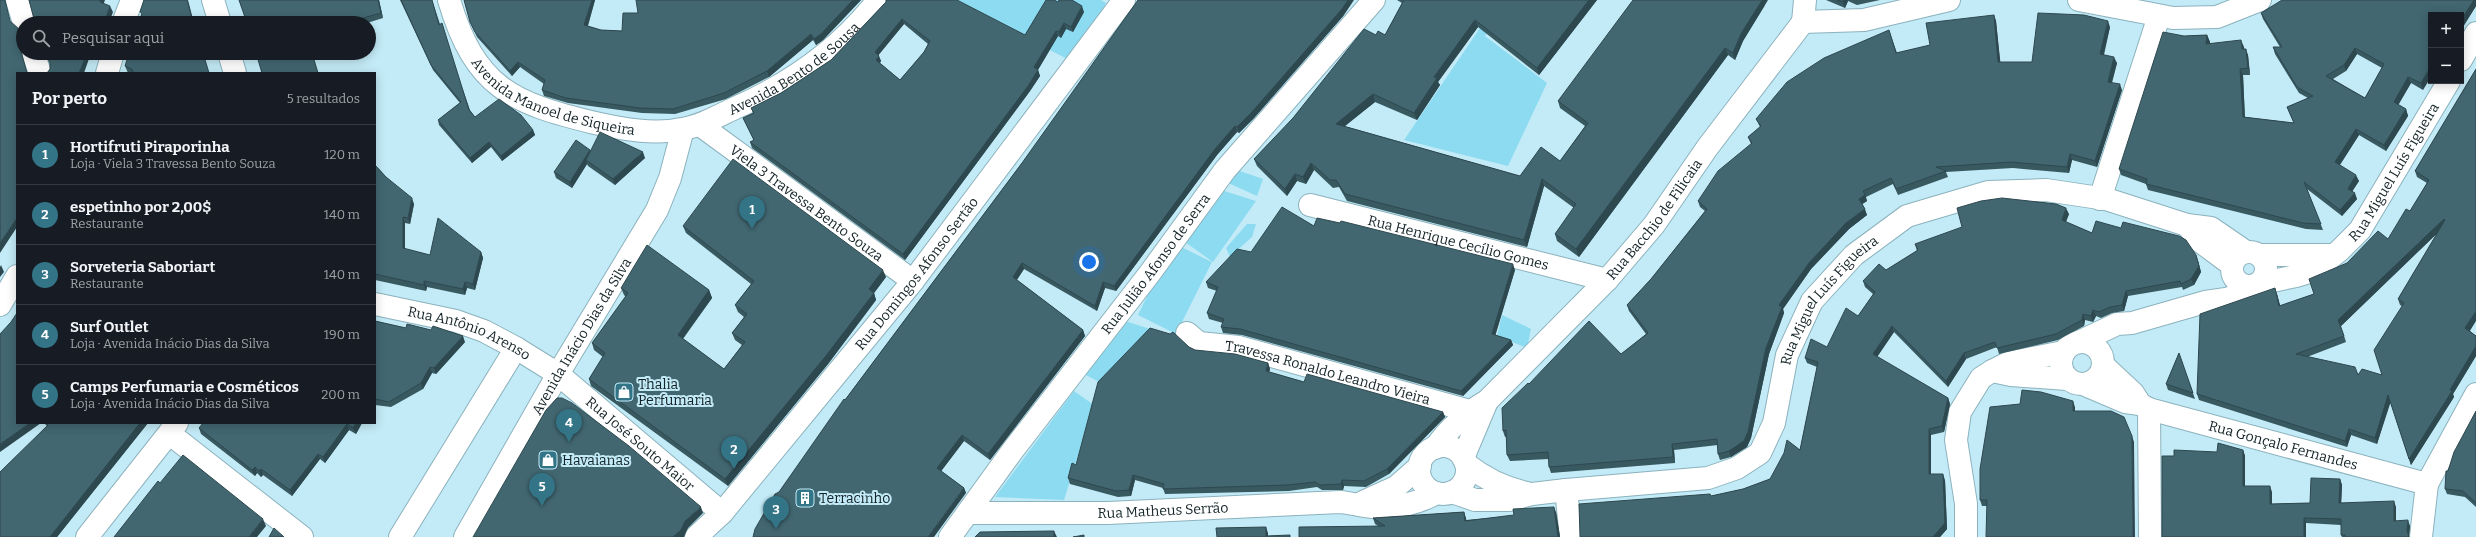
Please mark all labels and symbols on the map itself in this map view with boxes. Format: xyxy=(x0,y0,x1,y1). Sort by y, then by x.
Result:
street label: Avenida Bento de Sousa xyxy=(726,18,863,118)
street label: Avenida Manoel de Siqueira xyxy=(468,54,636,139)
street label: Rua Miguel Luís Figueira xyxy=(2345,99,2443,245)
street label: Viela 3 Travessa Bento Souza xyxy=(726,141,887,265)
street label: Rua Bacchio de Filicaia xyxy=(1603,155,1706,283)
street label: Rua Julião Afonso de Serra xyxy=(1098,190,1214,337)
street label: Rua Domingos Afonso Sertão xyxy=(851,194,982,353)
pin: 1 xyxy=(739,196,765,229)
street label: Rua Henrique Cecílio Gomes xyxy=(1366,211,1551,273)
street label: Rua Miguel Luís Figueira xyxy=(1777,232,1881,366)
your location xyxy=(1079,252,1099,272)
street label: Avenida Inácio Dias da Silva xyxy=(528,254,635,418)
street label: Rua Antônio Arenso xyxy=(406,303,534,363)
street label: Travessa Ronaldo Leandro Vieira xyxy=(1225,337,1432,408)
place label: Thalia Perfumaria xyxy=(638,376,712,409)
shop icon: Thalia Perfumaria xyxy=(613,381,635,403)
street label: Rua José Souto Maior xyxy=(583,393,698,495)
pin: 4 xyxy=(556,409,582,442)
street label: Rua Gonçalo Fernandes xyxy=(2207,417,2360,473)
pin: 2 xyxy=(721,436,747,469)
shop icon: Havaianas xyxy=(537,449,559,471)
place label: Havaianas xyxy=(562,452,630,469)
pin: 5 xyxy=(529,473,555,506)
building icon: Terracinho xyxy=(794,487,816,509)
place label: Terracinho xyxy=(819,490,890,507)
pin: 3 xyxy=(763,496,789,529)
street label: Rua Matheus Serrão xyxy=(1097,499,1229,522)

